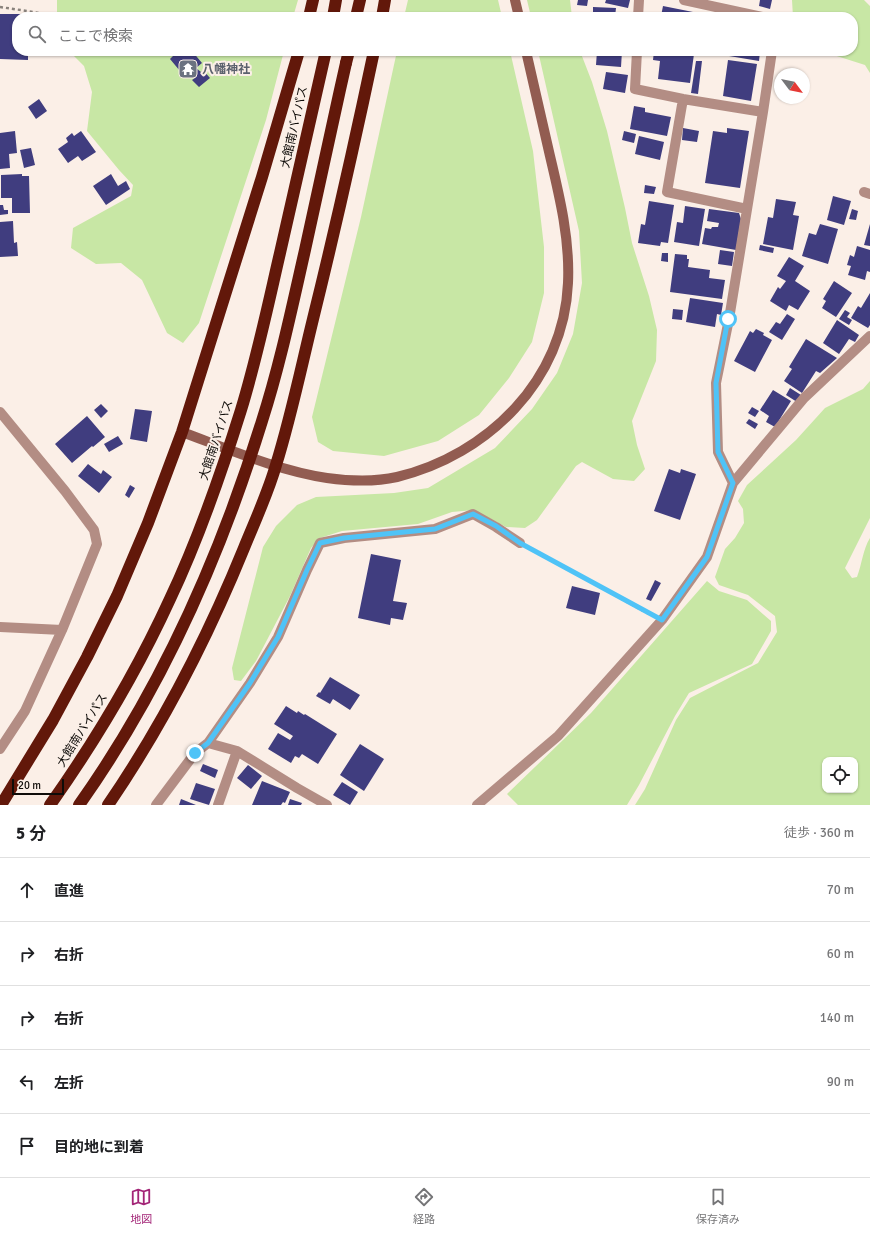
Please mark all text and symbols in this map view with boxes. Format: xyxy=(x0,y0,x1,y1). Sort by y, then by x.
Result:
search box xyxy=(12,12,858,56)
icon: search xyxy=(26,23,48,45)
text: ここで検索 xyxy=(58,27,133,45)
temple icon: 八幡神社 xyxy=(177,58,199,80)
place label: 八幡神社 xyxy=(202,62,250,77)
north arrow xyxy=(774,68,810,104)
street label: 大館南バイパス xyxy=(278,85,311,170)
route start xyxy=(719,310,737,328)
street label: 大館南バイパス xyxy=(196,398,237,482)
street label: 大館南バイパス xyxy=(54,691,111,770)
route end xyxy=(186,744,204,762)
map controls xyxy=(822,757,858,793)
button: locate xyxy=(822,757,858,793)
scale bar xyxy=(12,777,64,796)
text: 20 m xyxy=(18,779,41,792)
text: 5 分 xyxy=(16,823,46,844)
text: 徒歩 · 360 m xyxy=(784,825,854,841)
icon: ahead xyxy=(16,879,38,901)
text: 直進 xyxy=(54,882,84,900)
text: 70 m xyxy=(827,882,854,898)
icon: right xyxy=(16,943,38,965)
text: 右折 xyxy=(54,946,84,964)
text: 60 m xyxy=(827,946,854,962)
icon: right xyxy=(16,1007,38,1029)
text: 右折 xyxy=(54,1010,84,1028)
text: 140 m xyxy=(820,1010,854,1026)
icon: left xyxy=(16,1071,38,1093)
text: 左折 xyxy=(54,1074,84,1092)
text: 90 m xyxy=(827,1074,854,1090)
icon: arrive xyxy=(16,1135,38,1157)
text: 目的地に到着 xyxy=(54,1138,144,1156)
tab: 地図 xyxy=(130,1186,152,1226)
tab: 経路 xyxy=(413,1186,435,1226)
tab: 保存済み xyxy=(696,1186,740,1226)

